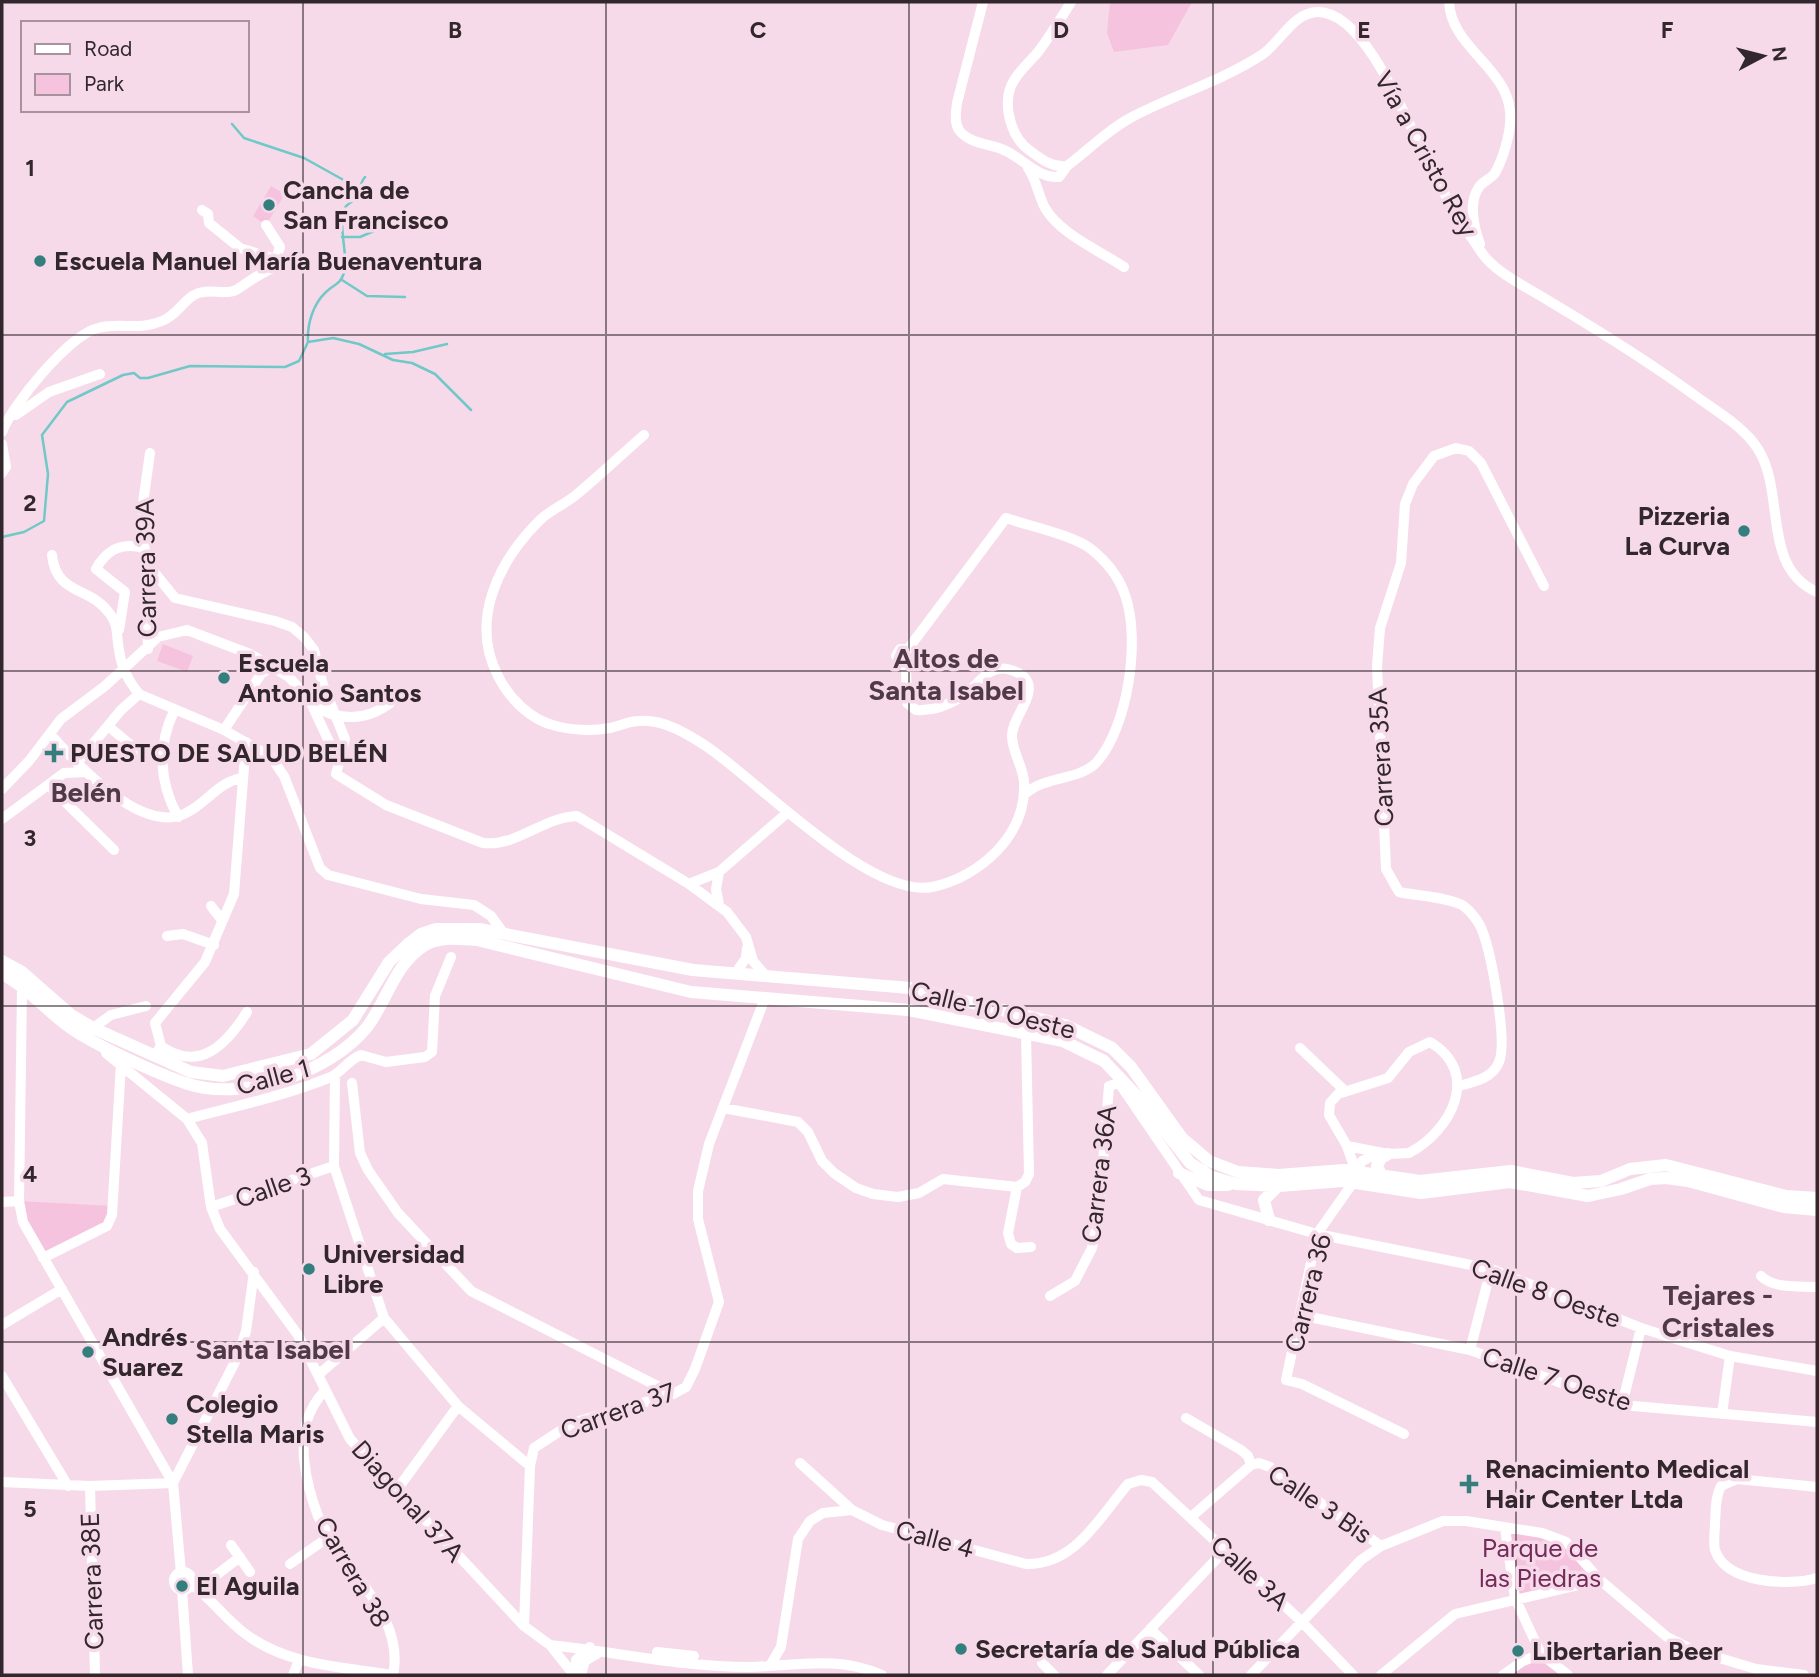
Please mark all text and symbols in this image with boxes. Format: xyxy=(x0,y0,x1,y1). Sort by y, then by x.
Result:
text: B xyxy=(448,16,462,44)
text: C xyxy=(750,16,767,44)
text: D xyxy=(1053,16,1069,44)
text: E xyxy=(1357,16,1371,44)
text: F xyxy=(1661,16,1674,44)
legend xyxy=(21,21,248,112)
north arrow xyxy=(1728,21,1798,91)
text: Road xyxy=(84,36,132,61)
text: N xyxy=(1767,45,1792,63)
street label: Vía a Cristo Rey xyxy=(1367,66,1485,243)
text: Park xyxy=(84,71,125,96)
text: 1 xyxy=(25,154,35,182)
place label: Cancha de San Francisco xyxy=(283,174,449,236)
marker: Cancha de San Francisco xyxy=(261,197,277,213)
place label: Escuela Manuel María Buenaventura xyxy=(54,245,482,277)
marker: Escuela Manuel María Buenaventura xyxy=(32,253,48,269)
text: 2 xyxy=(23,489,37,517)
street label: Carrera 39A xyxy=(129,498,163,638)
place label: Pizzeria La Curva xyxy=(1625,500,1730,562)
marker: Pizzeria La Curva xyxy=(1736,523,1752,539)
district label: Altos de Santa Isabel xyxy=(868,641,1024,707)
place label: Escuela Antonio Santos xyxy=(238,647,421,709)
marker: Escuela Antonio Santos xyxy=(216,670,232,686)
street label: Carrera 35A xyxy=(1361,686,1401,827)
place label: PUESTO DE SALUD BELÉN xyxy=(70,737,388,769)
marker: PUESTO DE SALUD BELÉN xyxy=(44,743,64,763)
district label: Belén xyxy=(50,775,122,809)
text: 3 xyxy=(24,824,36,852)
street label: Calle 10 Oeste xyxy=(907,974,1079,1046)
street label: Calle 1 xyxy=(233,1052,313,1102)
street label: Carrera 36A xyxy=(1075,1103,1123,1245)
street label: Calle 3 xyxy=(231,1159,315,1215)
text: 4 xyxy=(23,1160,37,1188)
street label: Carrera 36 xyxy=(1278,1230,1338,1356)
place label: Universidad Libre xyxy=(323,1238,465,1300)
street label: Calle 8 Oeste xyxy=(1467,1251,1625,1335)
marker: Universidad Libre xyxy=(301,1261,317,1277)
district label: Tejares - Cristales xyxy=(1662,1278,1774,1344)
place label: Andrés Suarez xyxy=(102,1321,187,1383)
district label: Santa Isabel xyxy=(195,1332,351,1366)
street label: Calle 7 Oeste xyxy=(1478,1340,1636,1418)
marker: Andrés Suarez xyxy=(80,1344,96,1360)
street label: Carrera 37 xyxy=(556,1375,680,1447)
place label: Colegio Stella Maris xyxy=(186,1388,324,1450)
marker: Colegio Stella Maris xyxy=(164,1411,180,1427)
street label: Diagonal 37A xyxy=(345,1433,471,1569)
place label: Renacimiento Medical Hair Center Ltda xyxy=(1485,1453,1749,1515)
street label: Calle 3 Bis xyxy=(1262,1458,1378,1550)
marker: Renacimiento Medical Hair Center Ltda xyxy=(1459,1474,1479,1494)
text: 5 xyxy=(23,1495,37,1523)
street label: Carrera 38 xyxy=(309,1511,397,1633)
street label: Carrera 38E xyxy=(74,1512,110,1650)
street label: Calle 4 xyxy=(892,1513,978,1565)
street label: Calle 3A xyxy=(1204,1529,1296,1618)
park label: Parque de las Piedras xyxy=(1479,1532,1601,1594)
place label: El Aguila xyxy=(196,1570,300,1602)
marker: El Aguila xyxy=(174,1578,190,1594)
place label: Secretaría de Salud Pública xyxy=(975,1633,1300,1665)
place label: Libertarian Beer xyxy=(1532,1635,1723,1667)
marker: Secretaría de Salud Pública xyxy=(953,1641,969,1657)
marker: Libertarian Beer xyxy=(1510,1643,1526,1659)

